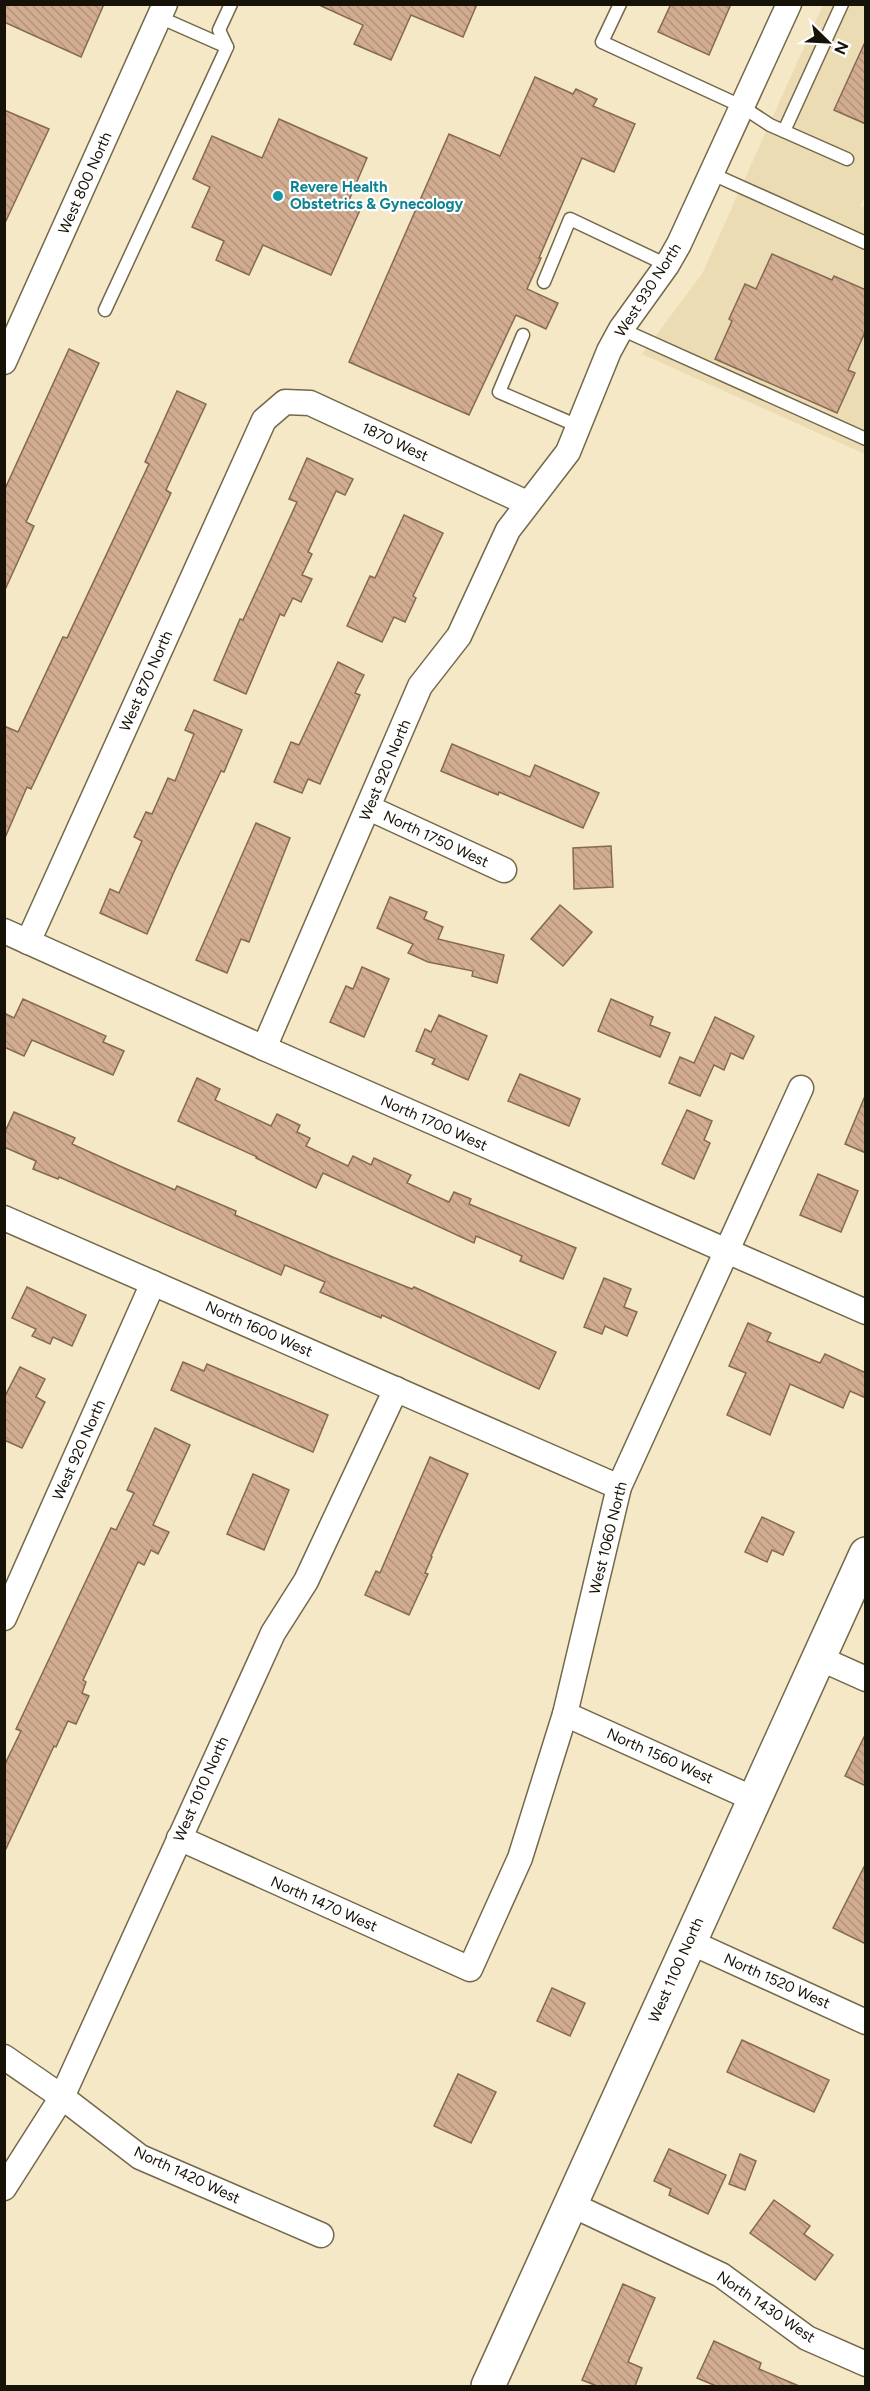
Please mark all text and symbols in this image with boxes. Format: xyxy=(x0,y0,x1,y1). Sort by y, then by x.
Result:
north arrow xyxy=(798,12,858,72)
text: N xyxy=(830,38,852,57)
street label: West 800 North xyxy=(54,129,116,237)
place label: Revere Health Obstetrics & Gynecology xyxy=(290,178,464,213)
marker: Revere Health Obstetrics & Gynecology xyxy=(271,189,285,203)
street label: West 930 North xyxy=(611,240,685,340)
street label: 1870 West xyxy=(359,419,431,465)
street label: West 870 North xyxy=(116,628,176,734)
street label: West 920 North xyxy=(356,717,414,823)
street label: North 1750 West xyxy=(381,807,492,871)
street label: North 1700 West xyxy=(378,1091,490,1155)
street label: North 1600 West xyxy=(203,1297,316,1361)
street label: West 920 North xyxy=(49,1397,109,1503)
street label: West 1060 North xyxy=(585,1480,631,1596)
street label: North 1560 West xyxy=(604,1725,716,1788)
street label: West 1010 North xyxy=(170,1734,232,1844)
street label: North 1470 West xyxy=(268,1872,380,1936)
street label: West 1100 North xyxy=(645,1915,707,2025)
street label: North 1520 West xyxy=(721,1950,833,2013)
street label: North 1420 West xyxy=(131,2143,243,2208)
street label: North 1430 West xyxy=(713,2267,819,2347)

